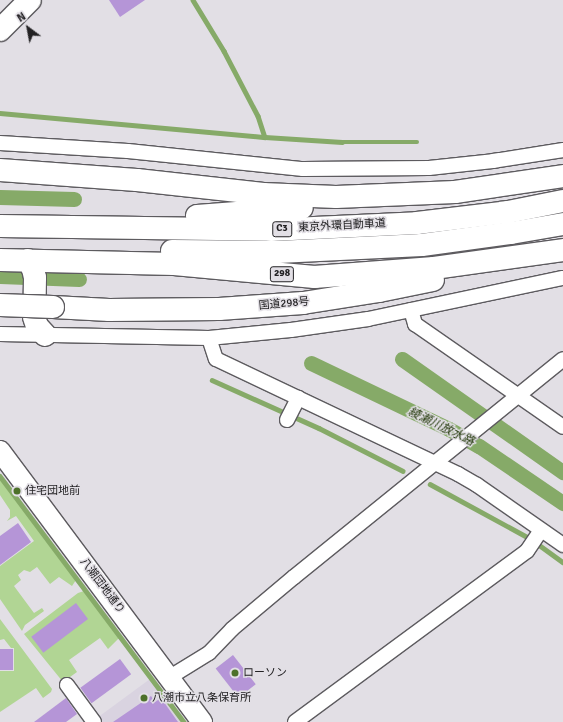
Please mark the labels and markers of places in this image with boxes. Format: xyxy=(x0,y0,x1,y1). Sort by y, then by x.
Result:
place label: 住宅団地前 xyxy=(25,484,80,498)
marker: 住宅団地前 xyxy=(12,486,22,496)
place label: ローソン xyxy=(243,666,287,680)
marker: ローソン xyxy=(230,668,240,678)
place label: 八潮市立八条保育所 xyxy=(152,691,251,705)
marker: 八潮市立八条保育所 xyxy=(139,693,149,703)

